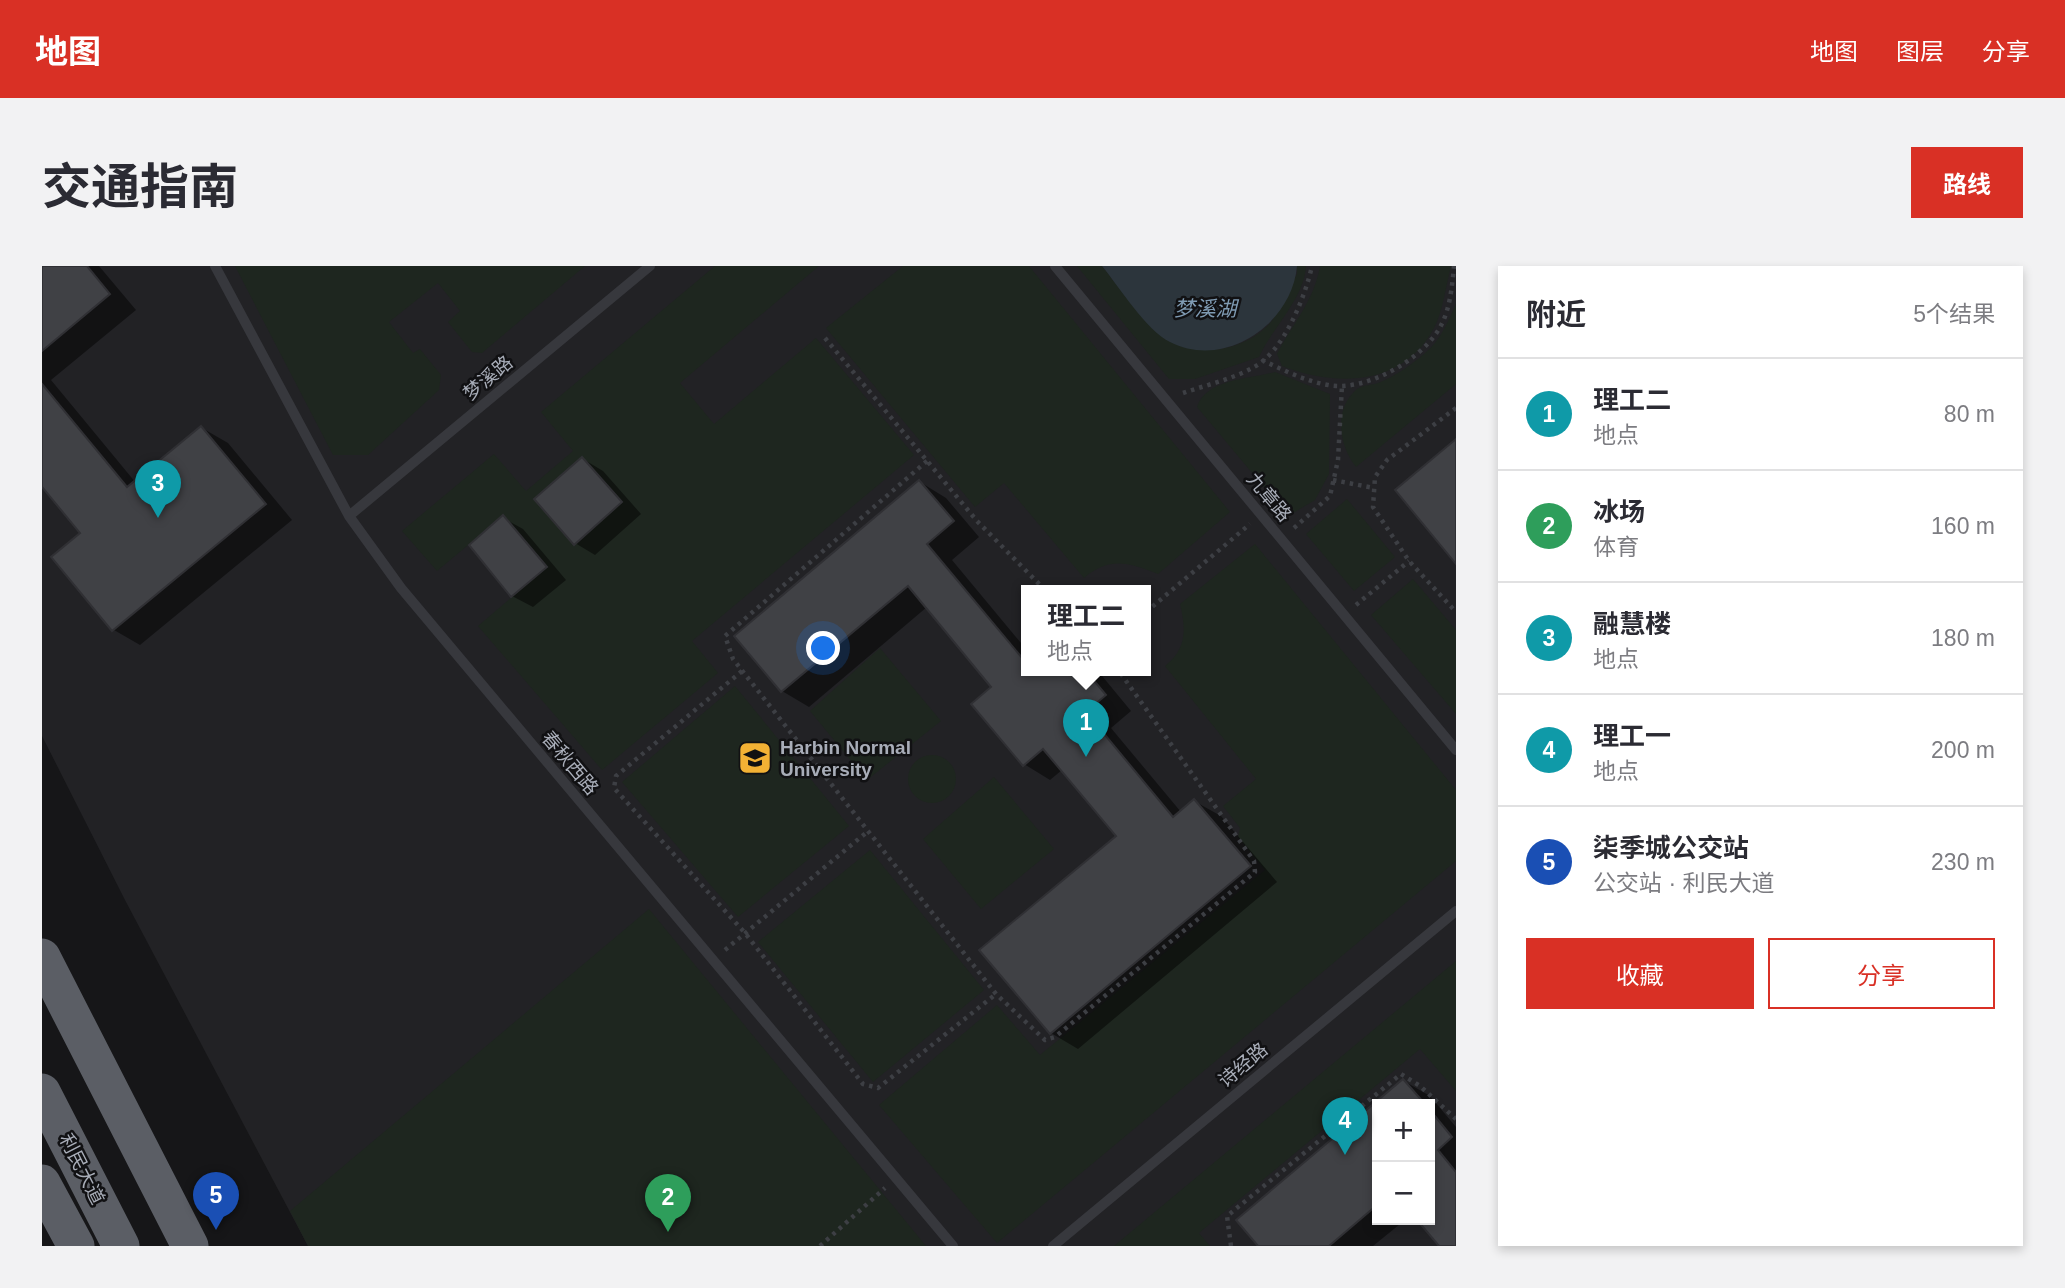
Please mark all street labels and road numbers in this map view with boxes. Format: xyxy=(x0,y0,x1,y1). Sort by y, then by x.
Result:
street label: 梦溪路 xyxy=(459,352,517,404)
street label: 九章路 xyxy=(1243,468,1295,526)
street label: 春秋西路 xyxy=(538,727,602,799)
street label: 诗经路 xyxy=(1214,1039,1272,1091)
street label: 利民大道 xyxy=(55,1130,109,1208)

